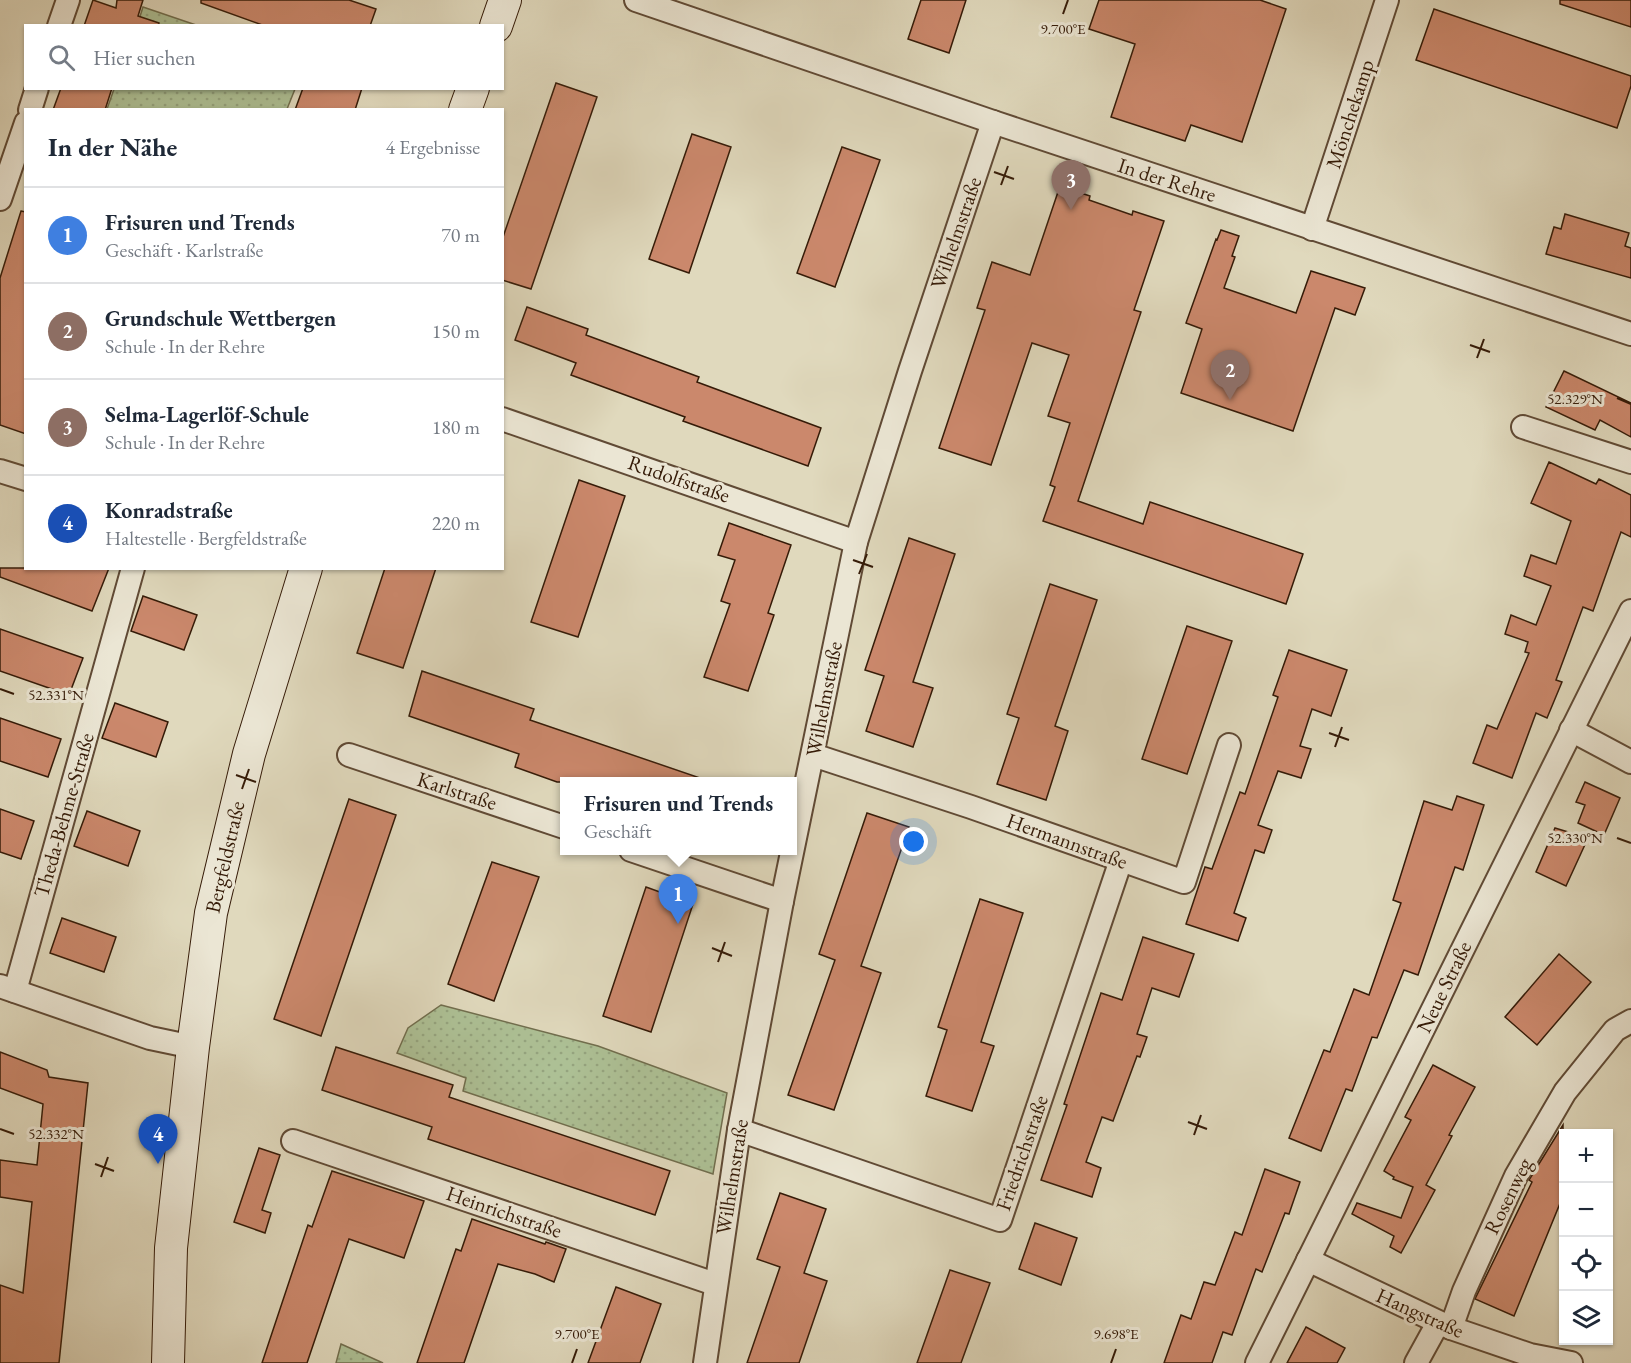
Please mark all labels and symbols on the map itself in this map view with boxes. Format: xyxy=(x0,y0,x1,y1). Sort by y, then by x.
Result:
text: 9.700°E xyxy=(1040,19,1086,38)
street label: Mönchekamp xyxy=(1319,56,1380,172)
street label: In der Rehre xyxy=(1115,151,1220,208)
pin: 3 xyxy=(1052,160,1090,210)
street label: Wilhelmstraße xyxy=(924,173,987,293)
pin: 2 xyxy=(1210,350,1250,400)
text: 52.329°N xyxy=(1547,389,1603,408)
street label: Rudolfstraße xyxy=(625,449,734,509)
street label: Wilhelmstraße xyxy=(799,639,848,759)
text: 52.331°N xyxy=(28,685,84,704)
street label: Theda-Behme-Straße xyxy=(27,730,100,900)
street label: Karlstraße xyxy=(414,765,500,816)
street label: Bergfeldstraße xyxy=(199,798,251,916)
street label: Hermannstraße xyxy=(1003,806,1131,875)
your location xyxy=(899,827,928,856)
text: 52.330°N xyxy=(1547,828,1603,847)
pin: 1 xyxy=(658,874,698,924)
street label: Neue Straße xyxy=(1410,936,1477,1037)
street label: Friedrichstraße xyxy=(989,1091,1054,1214)
pin: 4 xyxy=(138,1114,178,1164)
street label: Wilhelmstraße xyxy=(709,1117,754,1237)
text: 52.332°N xyxy=(28,1124,84,1143)
street label: Rosenweg xyxy=(1477,1152,1538,1239)
street label: Heinrichstraße xyxy=(443,1179,566,1244)
street label: Hangstraße xyxy=(1372,1281,1468,1344)
text: 9.700°E xyxy=(554,1324,600,1343)
text: 9.698°E xyxy=(1093,1324,1139,1343)

